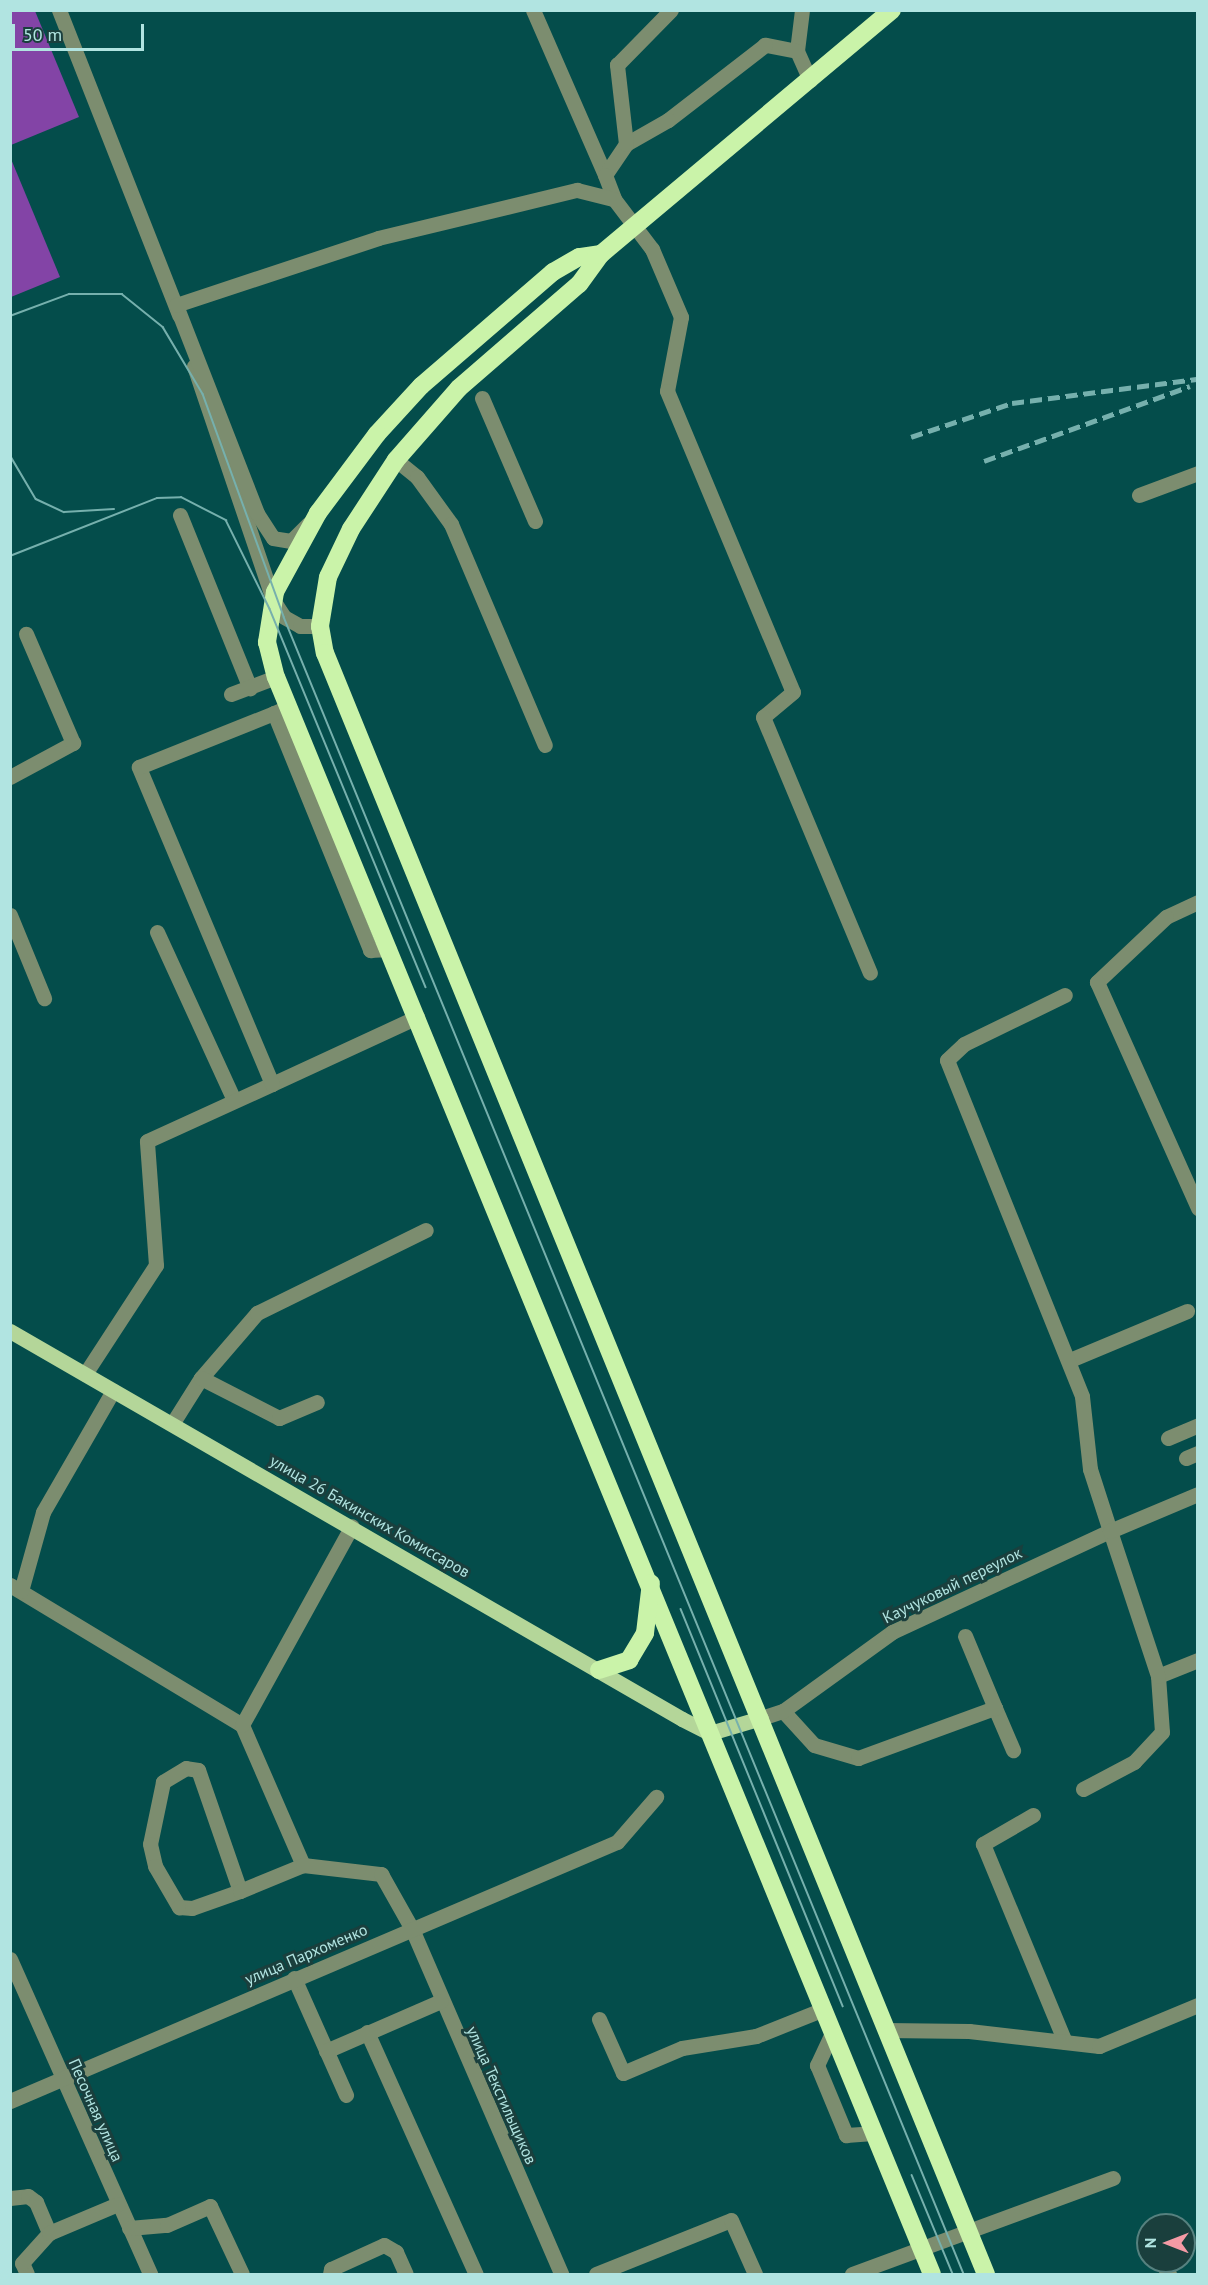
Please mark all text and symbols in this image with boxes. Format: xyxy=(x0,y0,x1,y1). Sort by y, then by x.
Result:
scale bar xyxy=(15,12,147,50)
text: 50 m xyxy=(23,23,62,46)
street label: улица 26 Бакинских Комиссаров xyxy=(266,1451,474,1581)
street label: Каучуковый переулок xyxy=(879,1543,1025,1627)
street label: улица Пархоменко xyxy=(242,1919,370,1989)
street label: улица Текстильщиков xyxy=(463,2023,541,2167)
street label: Песочная улица xyxy=(65,2055,127,2165)
north arrow xyxy=(1136,2213,1196,2273)
text: N xyxy=(1140,2238,1160,2248)

